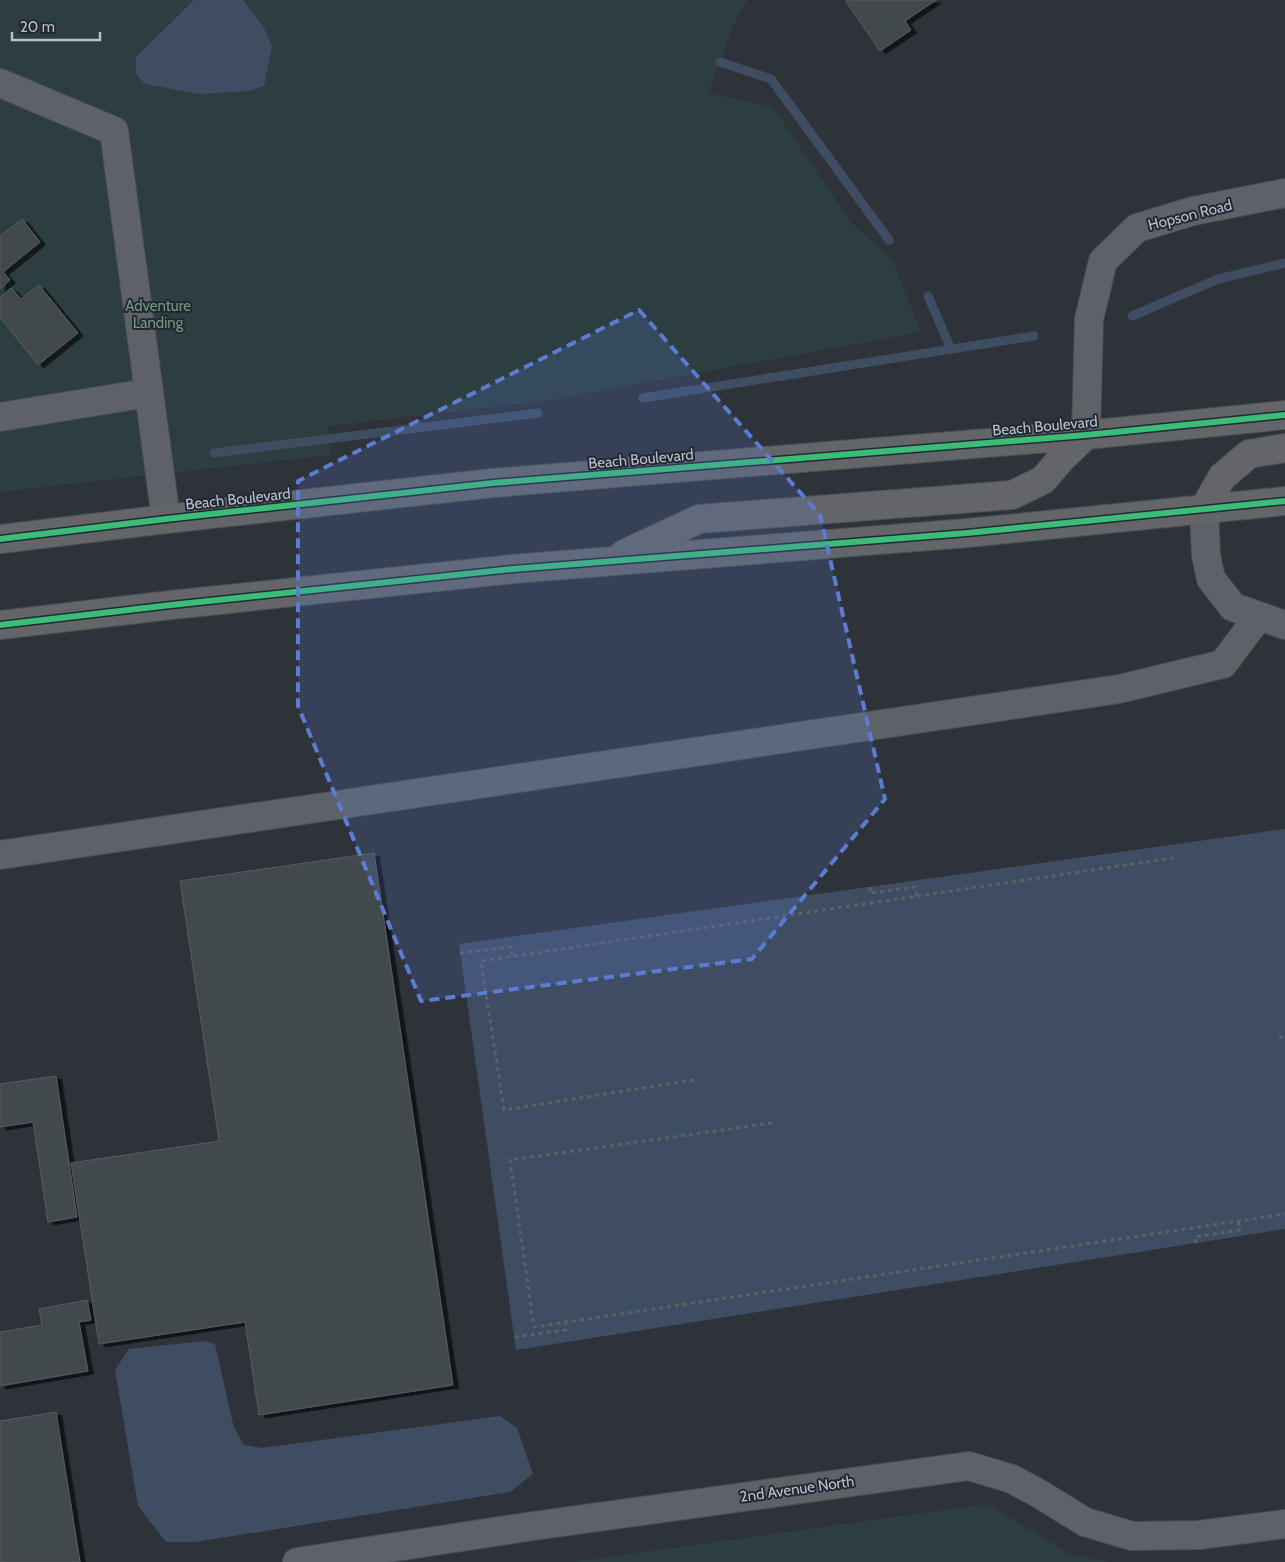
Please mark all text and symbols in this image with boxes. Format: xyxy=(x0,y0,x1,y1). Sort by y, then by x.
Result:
scale bar xyxy=(12,10,100,42)
text: 20 m xyxy=(20,18,55,36)
street label: Hopson Road xyxy=(1146,196,1234,234)
park label: Adventure Landing xyxy=(125,297,191,332)
street label: Beach Boulevard xyxy=(992,412,1098,440)
street label: Beach Boulevard xyxy=(588,445,694,473)
street label: Beach Boulevard xyxy=(185,485,291,513)
street label: 2nd Avenue North xyxy=(739,1472,855,1506)

